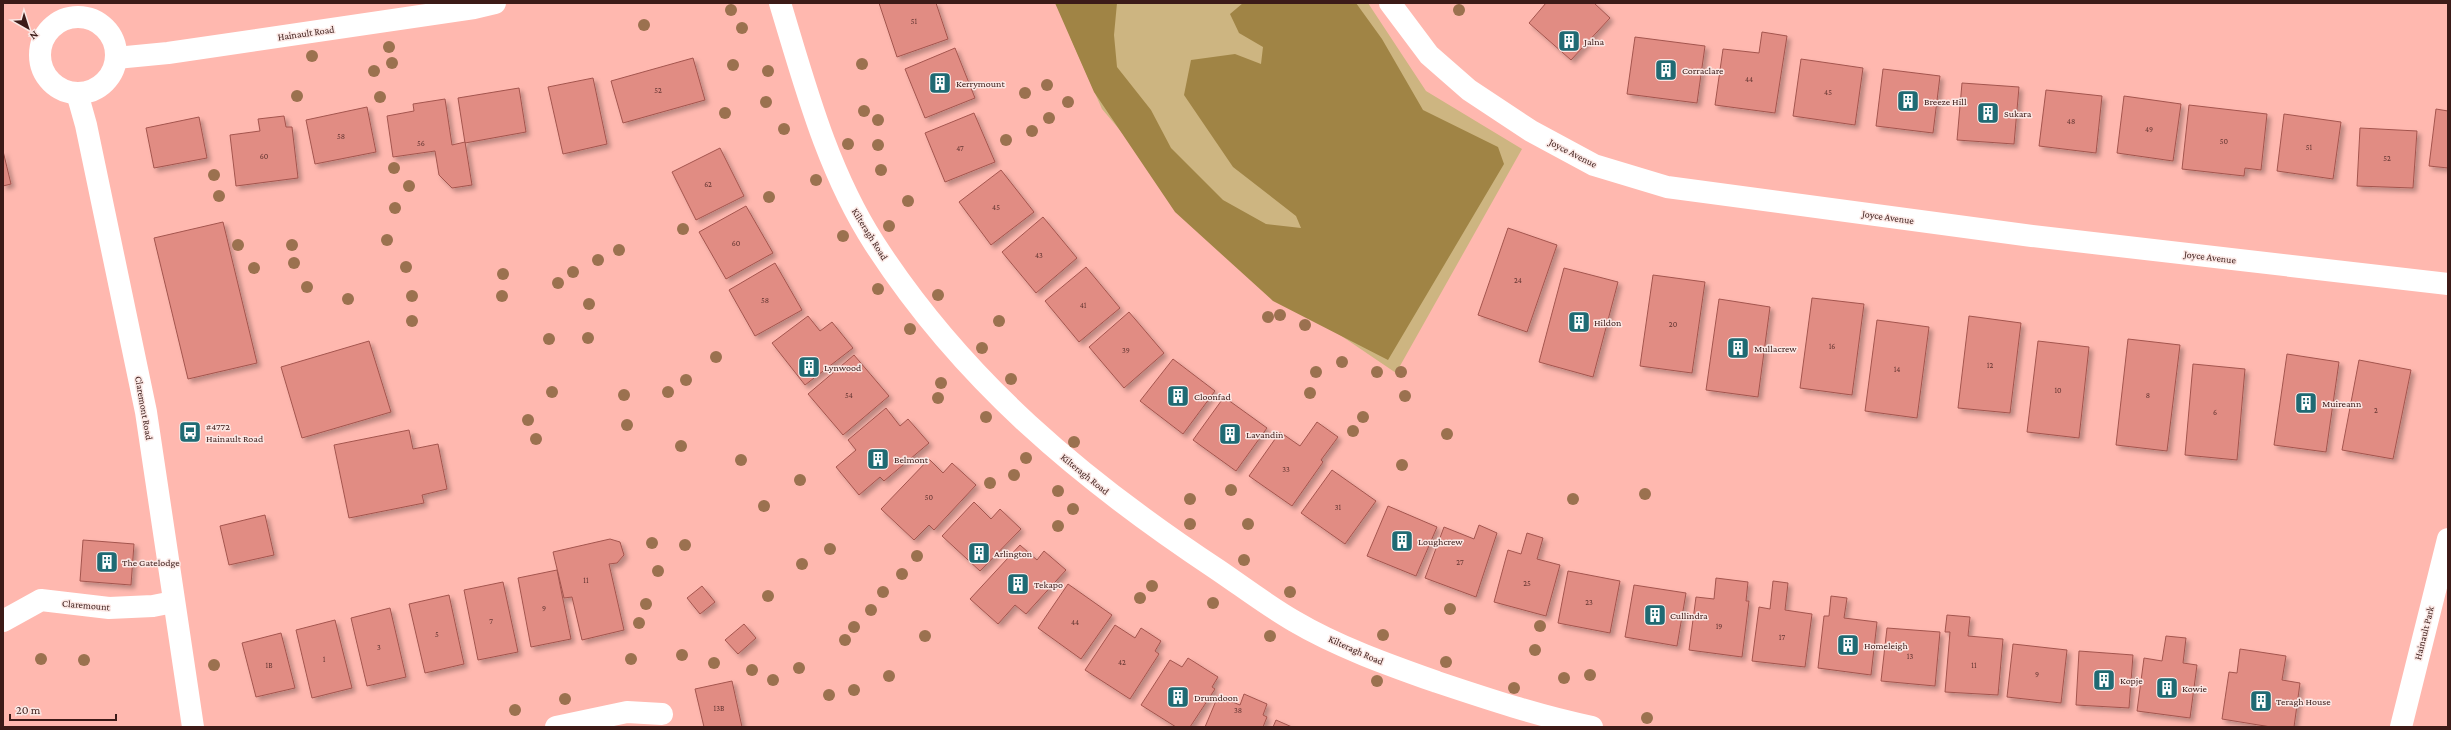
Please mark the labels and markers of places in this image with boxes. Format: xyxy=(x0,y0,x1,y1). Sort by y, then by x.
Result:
building icon: Jalna xyxy=(1556,28,1582,54)
place label: Jalna xyxy=(1583,36,1605,47)
building icon: Corraclare xyxy=(1653,57,1679,83)
place label: Corraclare xyxy=(1682,65,1724,76)
building icon: Kerrymount xyxy=(927,70,953,96)
place label: Kerrymount xyxy=(956,78,1005,89)
building icon: Breeze Hill xyxy=(1895,88,1921,114)
place label: Breeze Hill xyxy=(1924,96,1967,107)
building icon: Sukara xyxy=(1975,100,2001,126)
place label: Sukara xyxy=(2004,108,2032,119)
building icon: Hildon xyxy=(1566,309,1592,335)
place label: Hildon xyxy=(1594,317,1622,328)
building icon: Mullacrew xyxy=(1725,335,1751,361)
place label: Mullacrew xyxy=(1754,343,1797,354)
building icon: Lynwood xyxy=(796,354,822,380)
place label: Lynwood xyxy=(824,362,862,373)
building icon: Cloonfad xyxy=(1165,383,1191,409)
building icon: Muireann xyxy=(2293,390,2319,416)
place label: Cloonfad xyxy=(1194,391,1231,402)
place label: Muireann xyxy=(2322,398,2362,409)
bus stop icon: #4772 Hainault Road xyxy=(177,419,203,445)
place label: #4772 Hainault Road xyxy=(206,421,264,444)
building icon: Lavandin xyxy=(1217,421,1243,447)
place label: Lavandin xyxy=(1246,429,1284,440)
building icon: Belmont xyxy=(865,446,891,472)
place label: Belmont xyxy=(894,454,929,465)
building icon: Loughcrew xyxy=(1389,528,1415,554)
place label: Loughcrew xyxy=(1418,536,1463,547)
building icon: Arlington xyxy=(966,540,992,566)
place label: Arlington xyxy=(994,548,1033,559)
building icon: The Gatelodge xyxy=(94,549,120,575)
place label: The Gatelodge xyxy=(122,557,180,568)
building icon: Tekapo xyxy=(1005,571,1031,597)
place label: Tekapo xyxy=(1034,579,1063,590)
building icon: Cullindra xyxy=(1642,602,1668,628)
place label: Cullindra xyxy=(1670,610,1708,621)
building icon: Homeleigh xyxy=(1835,632,1861,658)
place label: Homeleigh xyxy=(1864,640,1908,651)
building icon: Kopje xyxy=(2091,667,2117,693)
place label: Kopje xyxy=(2120,675,2143,687)
building icon: Kowie xyxy=(2154,675,2180,701)
place label: Kowie xyxy=(2182,683,2208,694)
building icon: Drumdoon xyxy=(1165,684,1191,710)
building icon: Teragh House xyxy=(2248,688,2274,714)
place label: Drumdoon xyxy=(1194,692,1239,703)
place label: Teragh House xyxy=(2276,696,2331,707)

